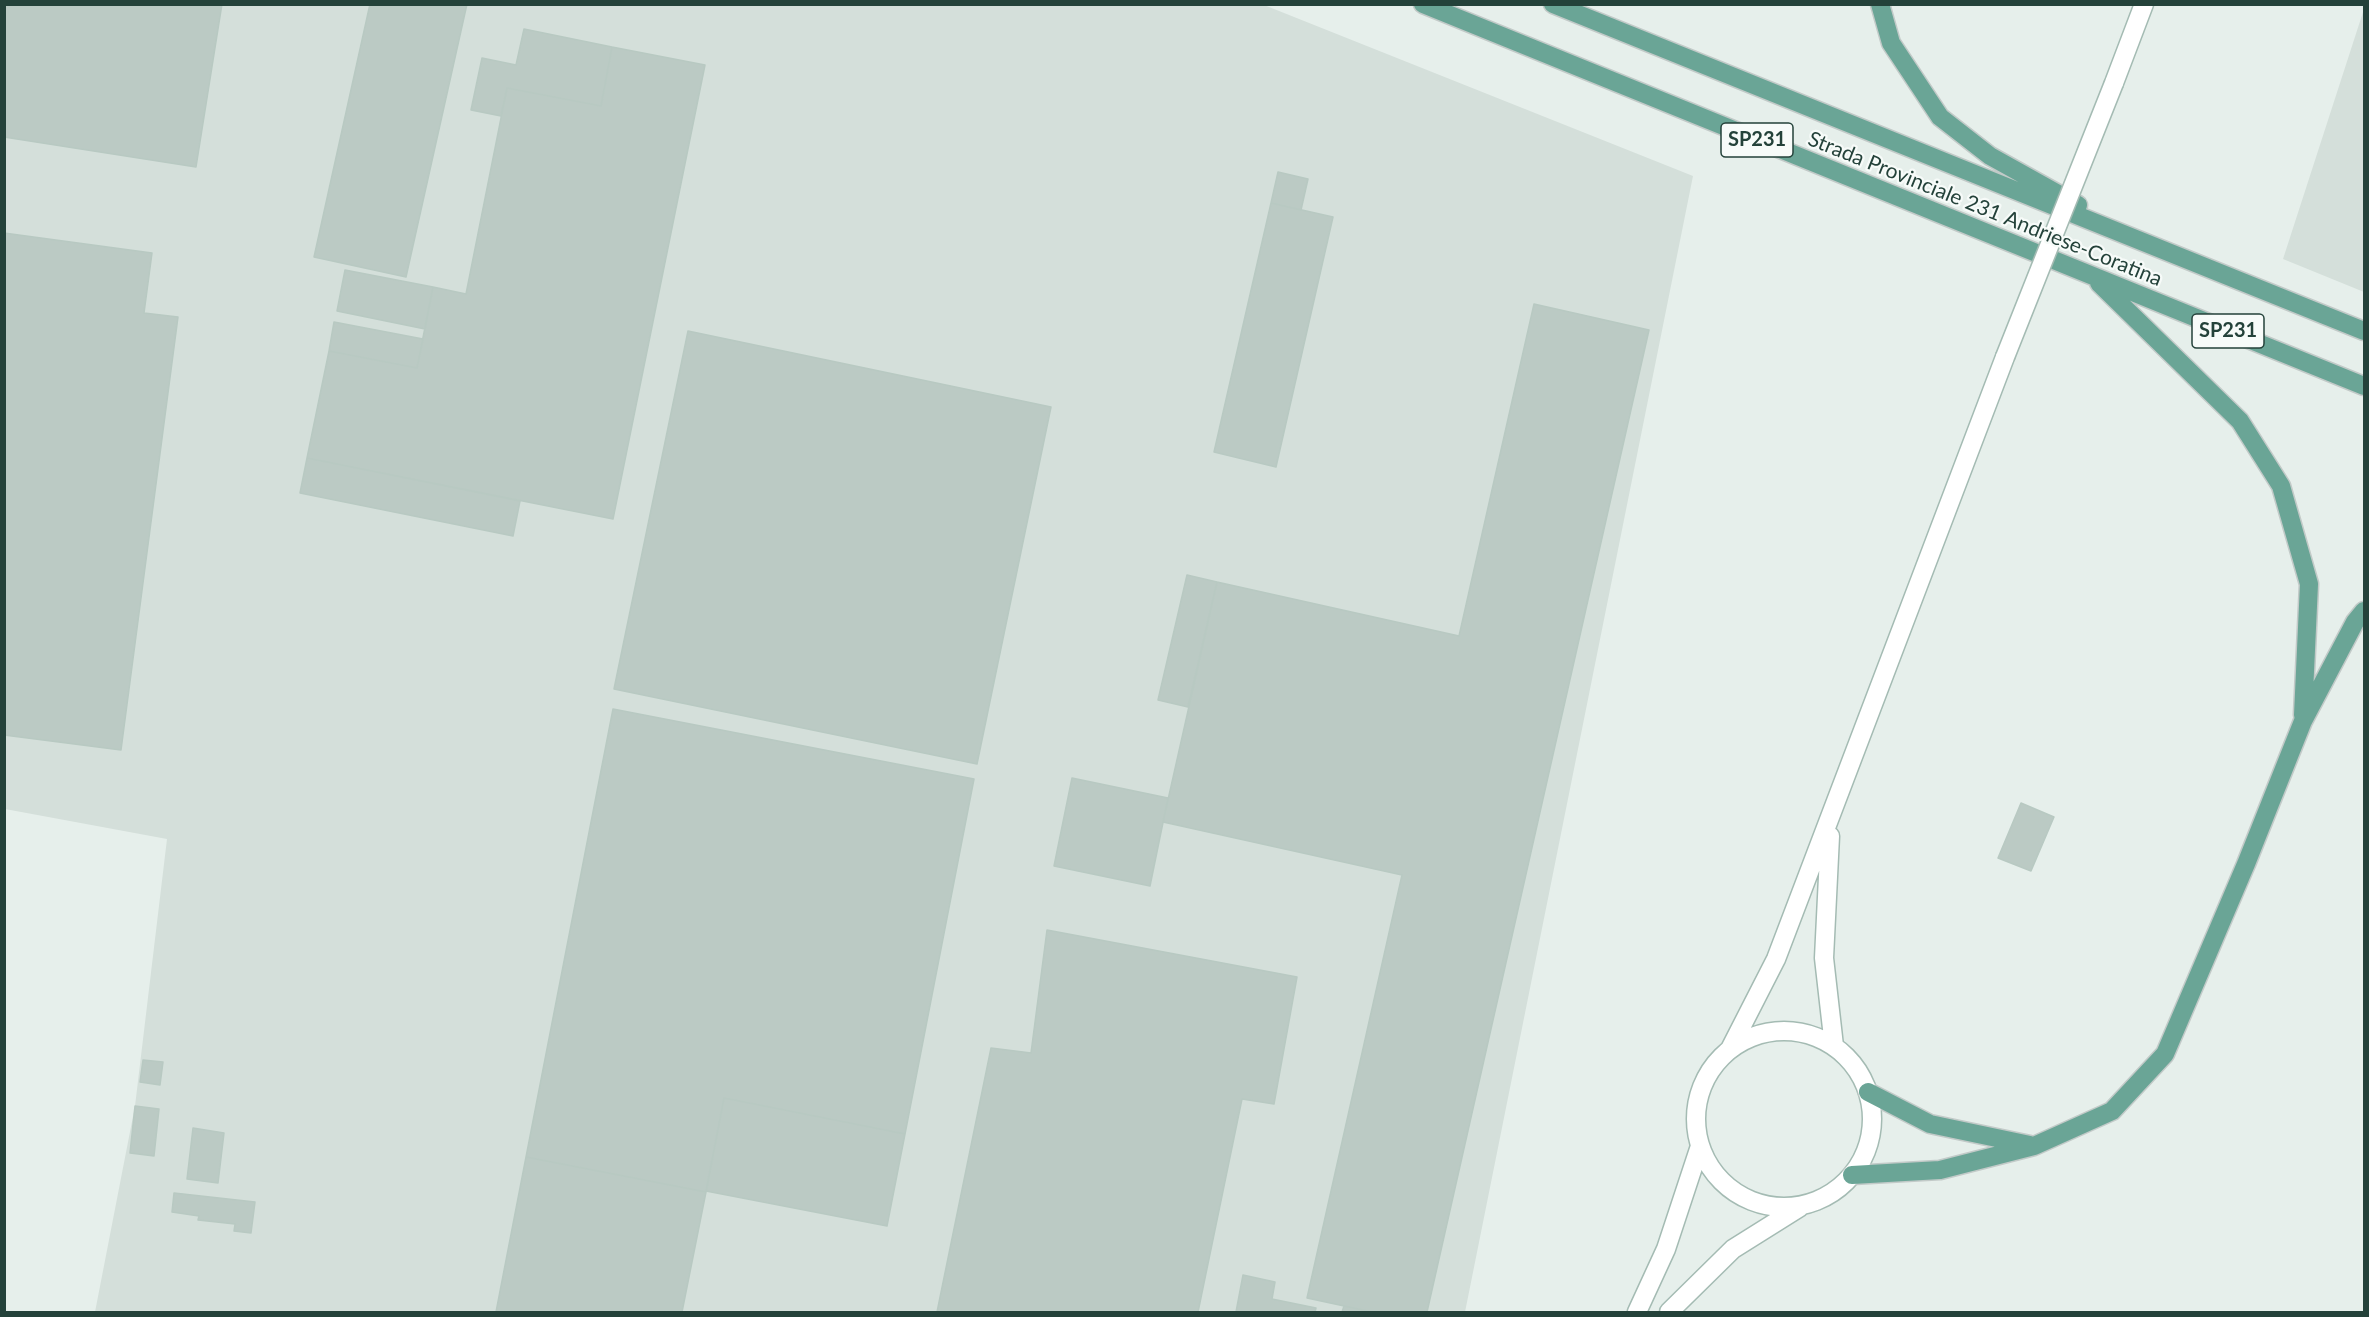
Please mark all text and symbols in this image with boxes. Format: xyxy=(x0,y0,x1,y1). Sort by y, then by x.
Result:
road number: SP231 xyxy=(1721,123,1793,157)
street label: Strada Provinciale 231 Andriese-Coratina xyxy=(1804,126,2166,292)
road number: SP231 xyxy=(2192,314,2264,348)

